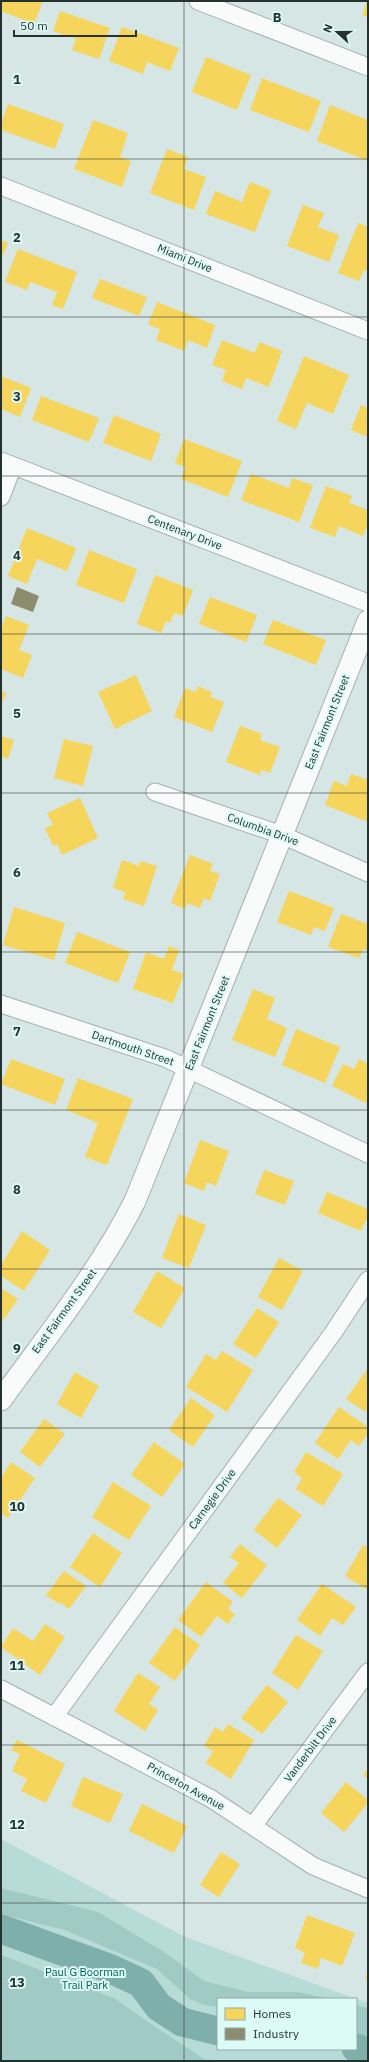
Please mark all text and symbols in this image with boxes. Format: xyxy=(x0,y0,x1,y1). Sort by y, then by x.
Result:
text: B xyxy=(273,9,282,26)
scale bar xyxy=(14,12,136,38)
north arrow xyxy=(317,12,357,52)
text: 50 m xyxy=(20,18,48,33)
text: N xyxy=(320,22,336,35)
text: 1 xyxy=(13,71,21,88)
text: 2 xyxy=(13,229,21,246)
street label: Miami Drive xyxy=(155,241,215,275)
text: 3 xyxy=(13,388,21,405)
street label: Centenary Drive xyxy=(146,511,224,553)
text: 4 xyxy=(13,547,21,564)
street label: East Fairmont Street xyxy=(302,672,352,771)
text: 5 xyxy=(13,705,21,722)
street label: Columbia Drive xyxy=(225,810,301,848)
text: 6 xyxy=(13,864,21,881)
street label: East Fairmont Street xyxy=(182,973,232,1072)
text: 7 xyxy=(13,1023,21,1040)
street label: Dartmouth Street xyxy=(90,1027,176,1069)
text: 8 xyxy=(13,1181,21,1198)
street label: East Fairmont Street xyxy=(29,1266,99,1356)
text: 9 xyxy=(13,1340,21,1357)
street label: Carnegie Drive xyxy=(185,1466,239,1532)
text: 10 xyxy=(9,1498,25,1515)
text: 11 xyxy=(9,1657,25,1674)
street label: Vanderbilt Drive xyxy=(281,1713,339,1785)
street label: Princeton Avenue xyxy=(145,1759,227,1813)
text: 12 xyxy=(9,1816,25,1833)
park label: Paul G Boorman Trail Park xyxy=(45,1965,125,1992)
text: 13 xyxy=(9,1974,25,1991)
legend xyxy=(217,1998,357,2050)
text: Homes xyxy=(253,2006,291,2021)
text: Industry xyxy=(253,2026,299,2041)

